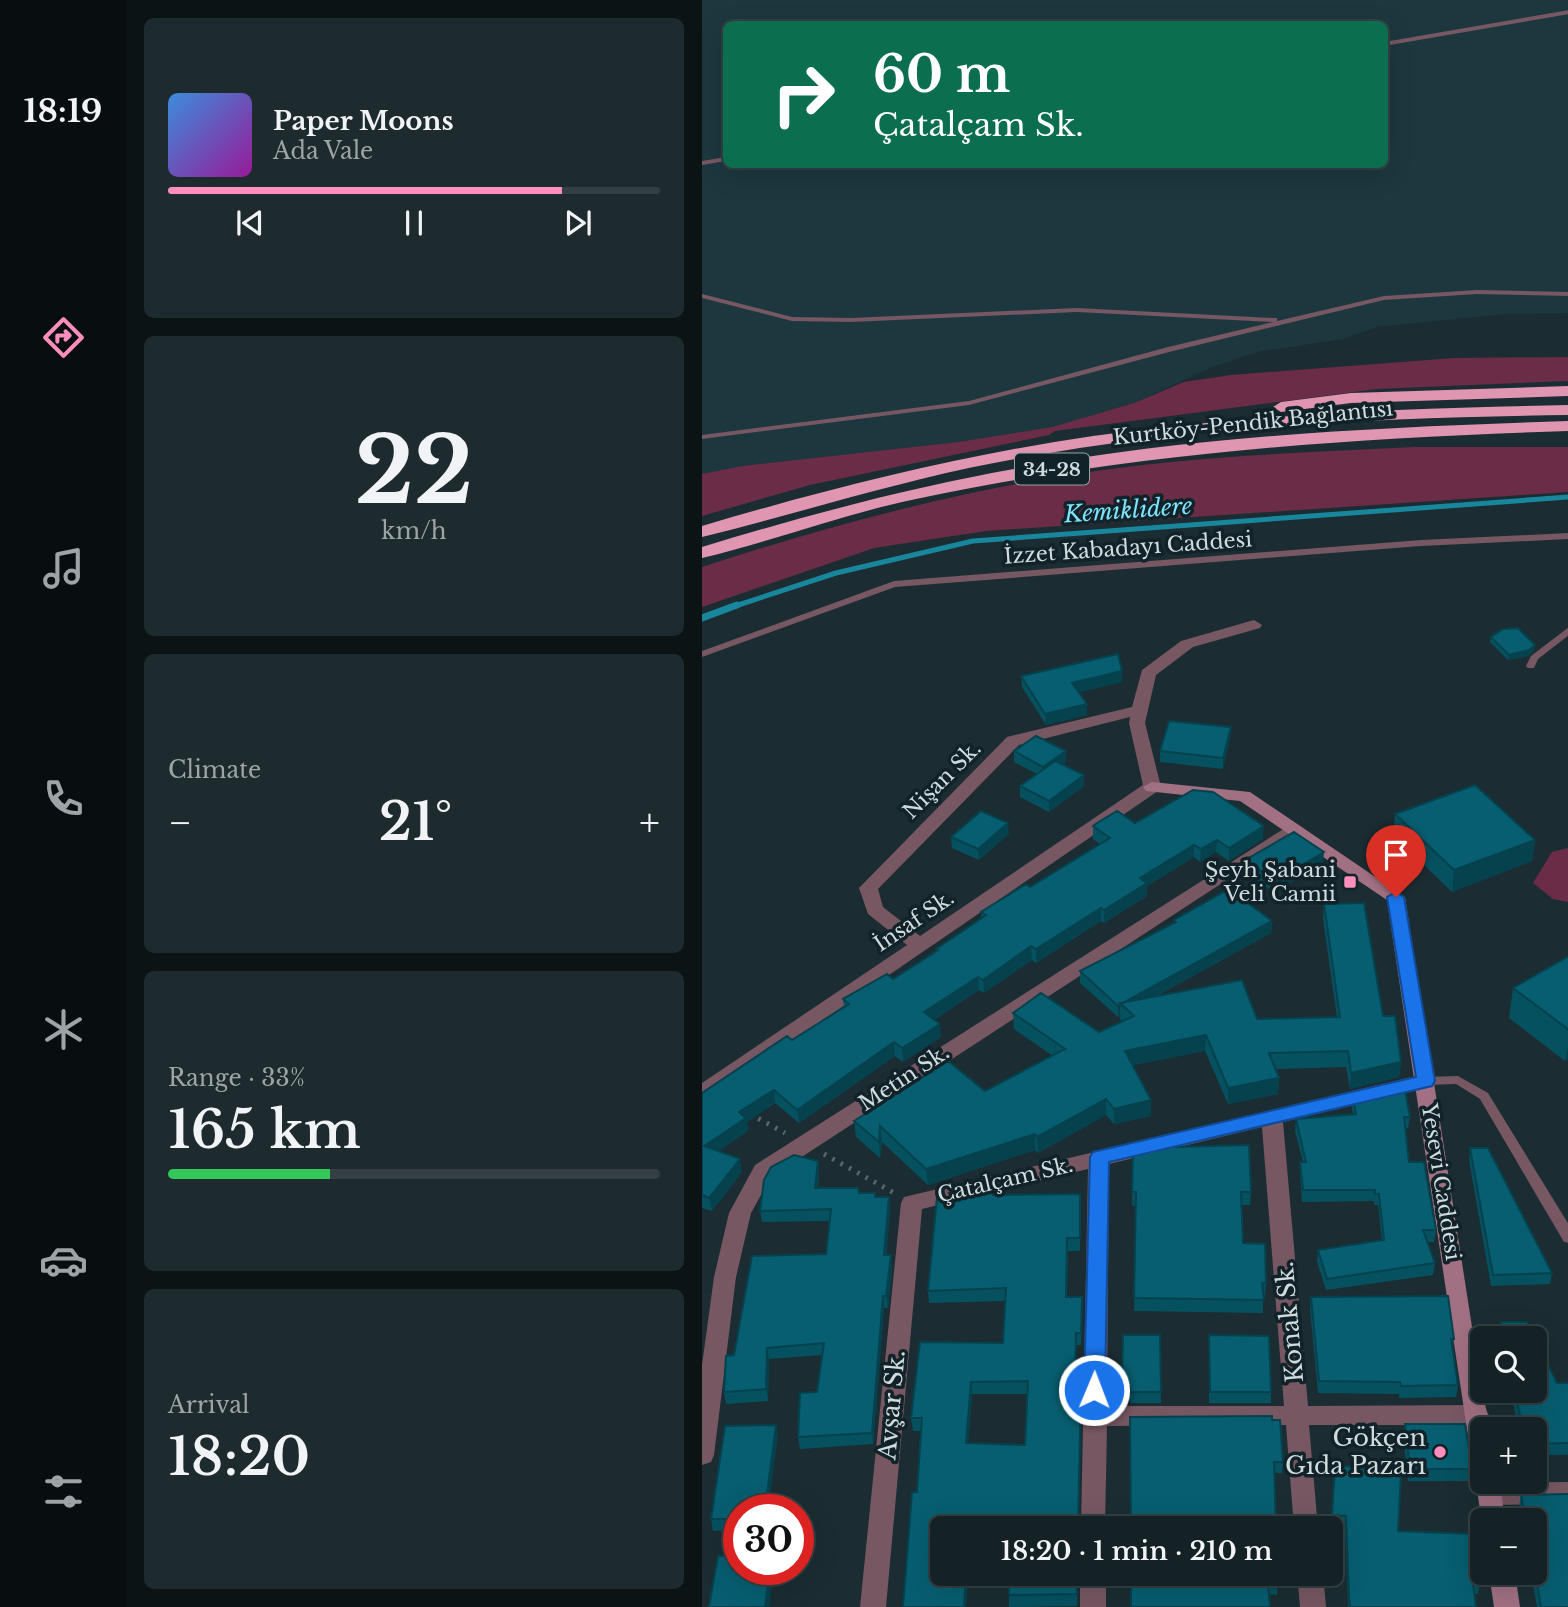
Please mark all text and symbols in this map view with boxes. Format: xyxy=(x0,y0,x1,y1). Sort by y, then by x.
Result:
text: 60 m xyxy=(873,44,1010,105)
icon: right xyxy=(758,49,849,140)
text: 18:19 xyxy=(24,91,102,131)
text: Paper Moons xyxy=(273,105,454,137)
text: Çatalçam Sk. xyxy=(873,105,1084,145)
text: Ada Vale xyxy=(273,137,373,165)
icon: previous xyxy=(231,204,269,242)
icon: pause xyxy=(395,204,433,242)
icon: next xyxy=(559,204,597,242)
icon: directions xyxy=(39,313,88,362)
street label: Kurtköy-Pendik Bağlantısı xyxy=(1112,395,1394,451)
text: 22 xyxy=(355,415,473,528)
road number: 34-28 xyxy=(1015,454,1089,484)
water label: Kemiklidere xyxy=(1062,492,1194,529)
text: km/h xyxy=(381,517,447,545)
street label: İzzet Kabadayı Caddesi xyxy=(1003,526,1253,570)
icon: music xyxy=(39,544,88,593)
street label: Nişan Sk. xyxy=(898,736,986,824)
text: Climate xyxy=(168,756,261,784)
icon: phone xyxy=(39,774,88,823)
text: 21° xyxy=(379,790,452,854)
text: − xyxy=(168,799,192,846)
text: + xyxy=(639,799,660,846)
pin xyxy=(1366,825,1426,897)
icon: arrive xyxy=(1377,836,1415,874)
place label: Şeyh Şabani Veli Camii xyxy=(1205,857,1336,907)
marker: Şeyh Şabani Veli Camii xyxy=(1342,874,1358,890)
street label: İnsaf Sk. xyxy=(869,885,959,957)
icon: climate xyxy=(39,1005,88,1054)
street label: Metin Sk. xyxy=(854,1039,954,1117)
text: Range · 33% xyxy=(168,1064,305,1092)
text: 165 km xyxy=(168,1098,361,1162)
street label: Yesevi Caddesi xyxy=(1416,1101,1466,1262)
street label: Çatalçam Sk. xyxy=(935,1152,1075,1208)
icon: car xyxy=(39,1236,88,1285)
street label: Konak Sk. xyxy=(1270,1260,1309,1384)
map controls xyxy=(1470,1326,1547,1585)
button: search xyxy=(1470,1326,1547,1403)
street label: Avşar Sk. xyxy=(872,1349,911,1462)
position arrow xyxy=(1057,1353,1131,1427)
text: Arrival xyxy=(168,1391,249,1419)
button: + xyxy=(1470,1417,1547,1494)
place label: Gökçen Gıda Pazarı xyxy=(1285,1423,1426,1480)
text: 18:20 xyxy=(168,1425,310,1489)
marker: Gökçen Gıda Pazarı xyxy=(1432,1444,1448,1460)
icon: filters xyxy=(39,1467,88,1516)
speed limit sign: 30 xyxy=(723,1494,814,1585)
button: − xyxy=(1470,1508,1547,1585)
text: 18:20 · 1 min · 210 m xyxy=(1001,1535,1272,1567)

